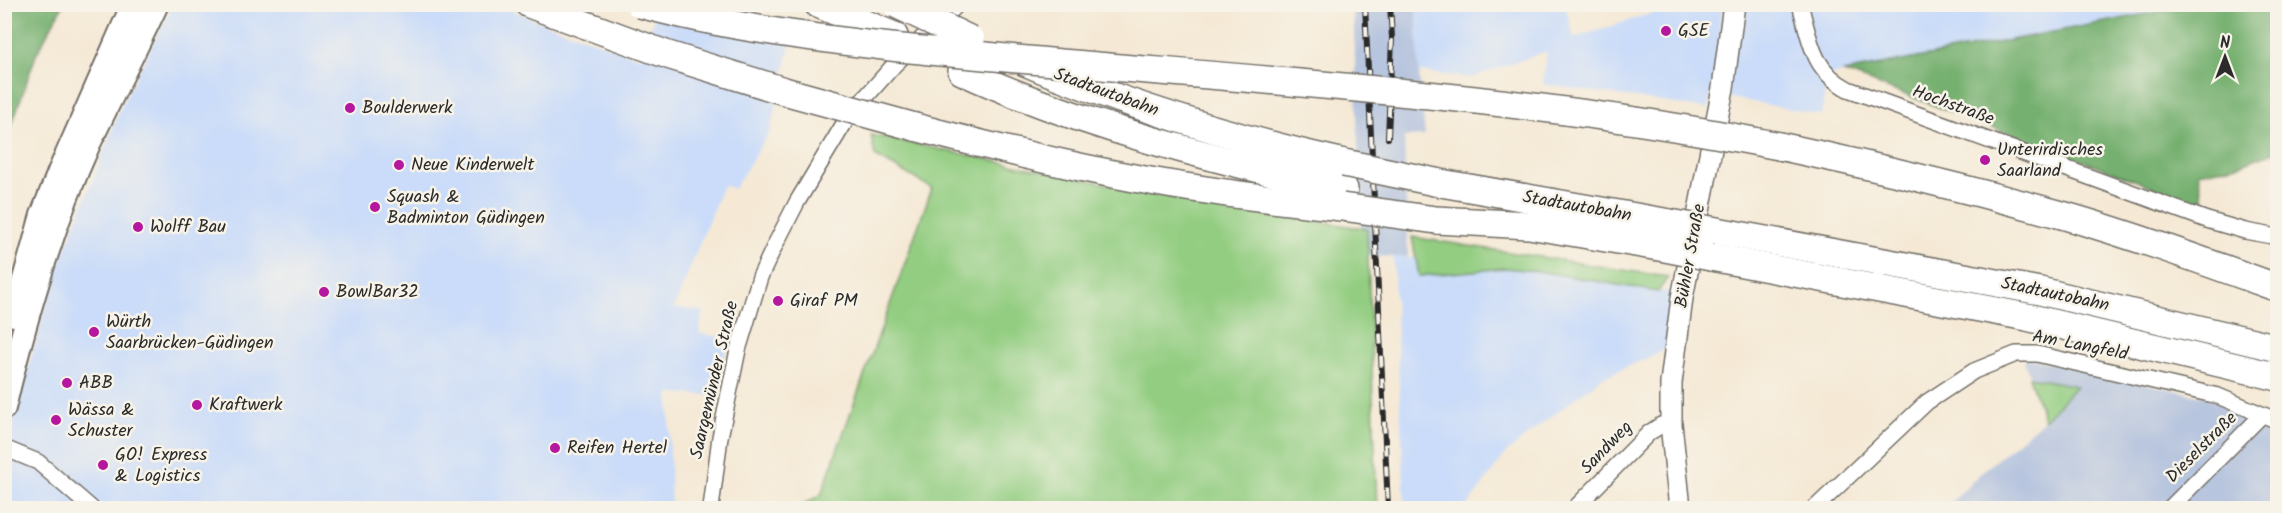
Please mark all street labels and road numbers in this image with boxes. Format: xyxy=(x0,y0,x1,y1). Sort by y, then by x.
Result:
street label: Stadtautobahn xyxy=(1049,61,1163,125)
street label: Hochstraße xyxy=(1908,78,1998,134)
street label: Stadtautobahn xyxy=(1520,183,1634,231)
street label: Bühler Straße xyxy=(1668,202,1714,310)
street label: Stadtautobahn xyxy=(1998,269,2112,321)
street label: Saargemünder Straße xyxy=(683,298,747,462)
street label: Am Langfeld xyxy=(2030,322,2131,370)
street label: Dieselstraße xyxy=(2159,405,2245,491)
street label: Sandweg xyxy=(1574,414,1640,482)

